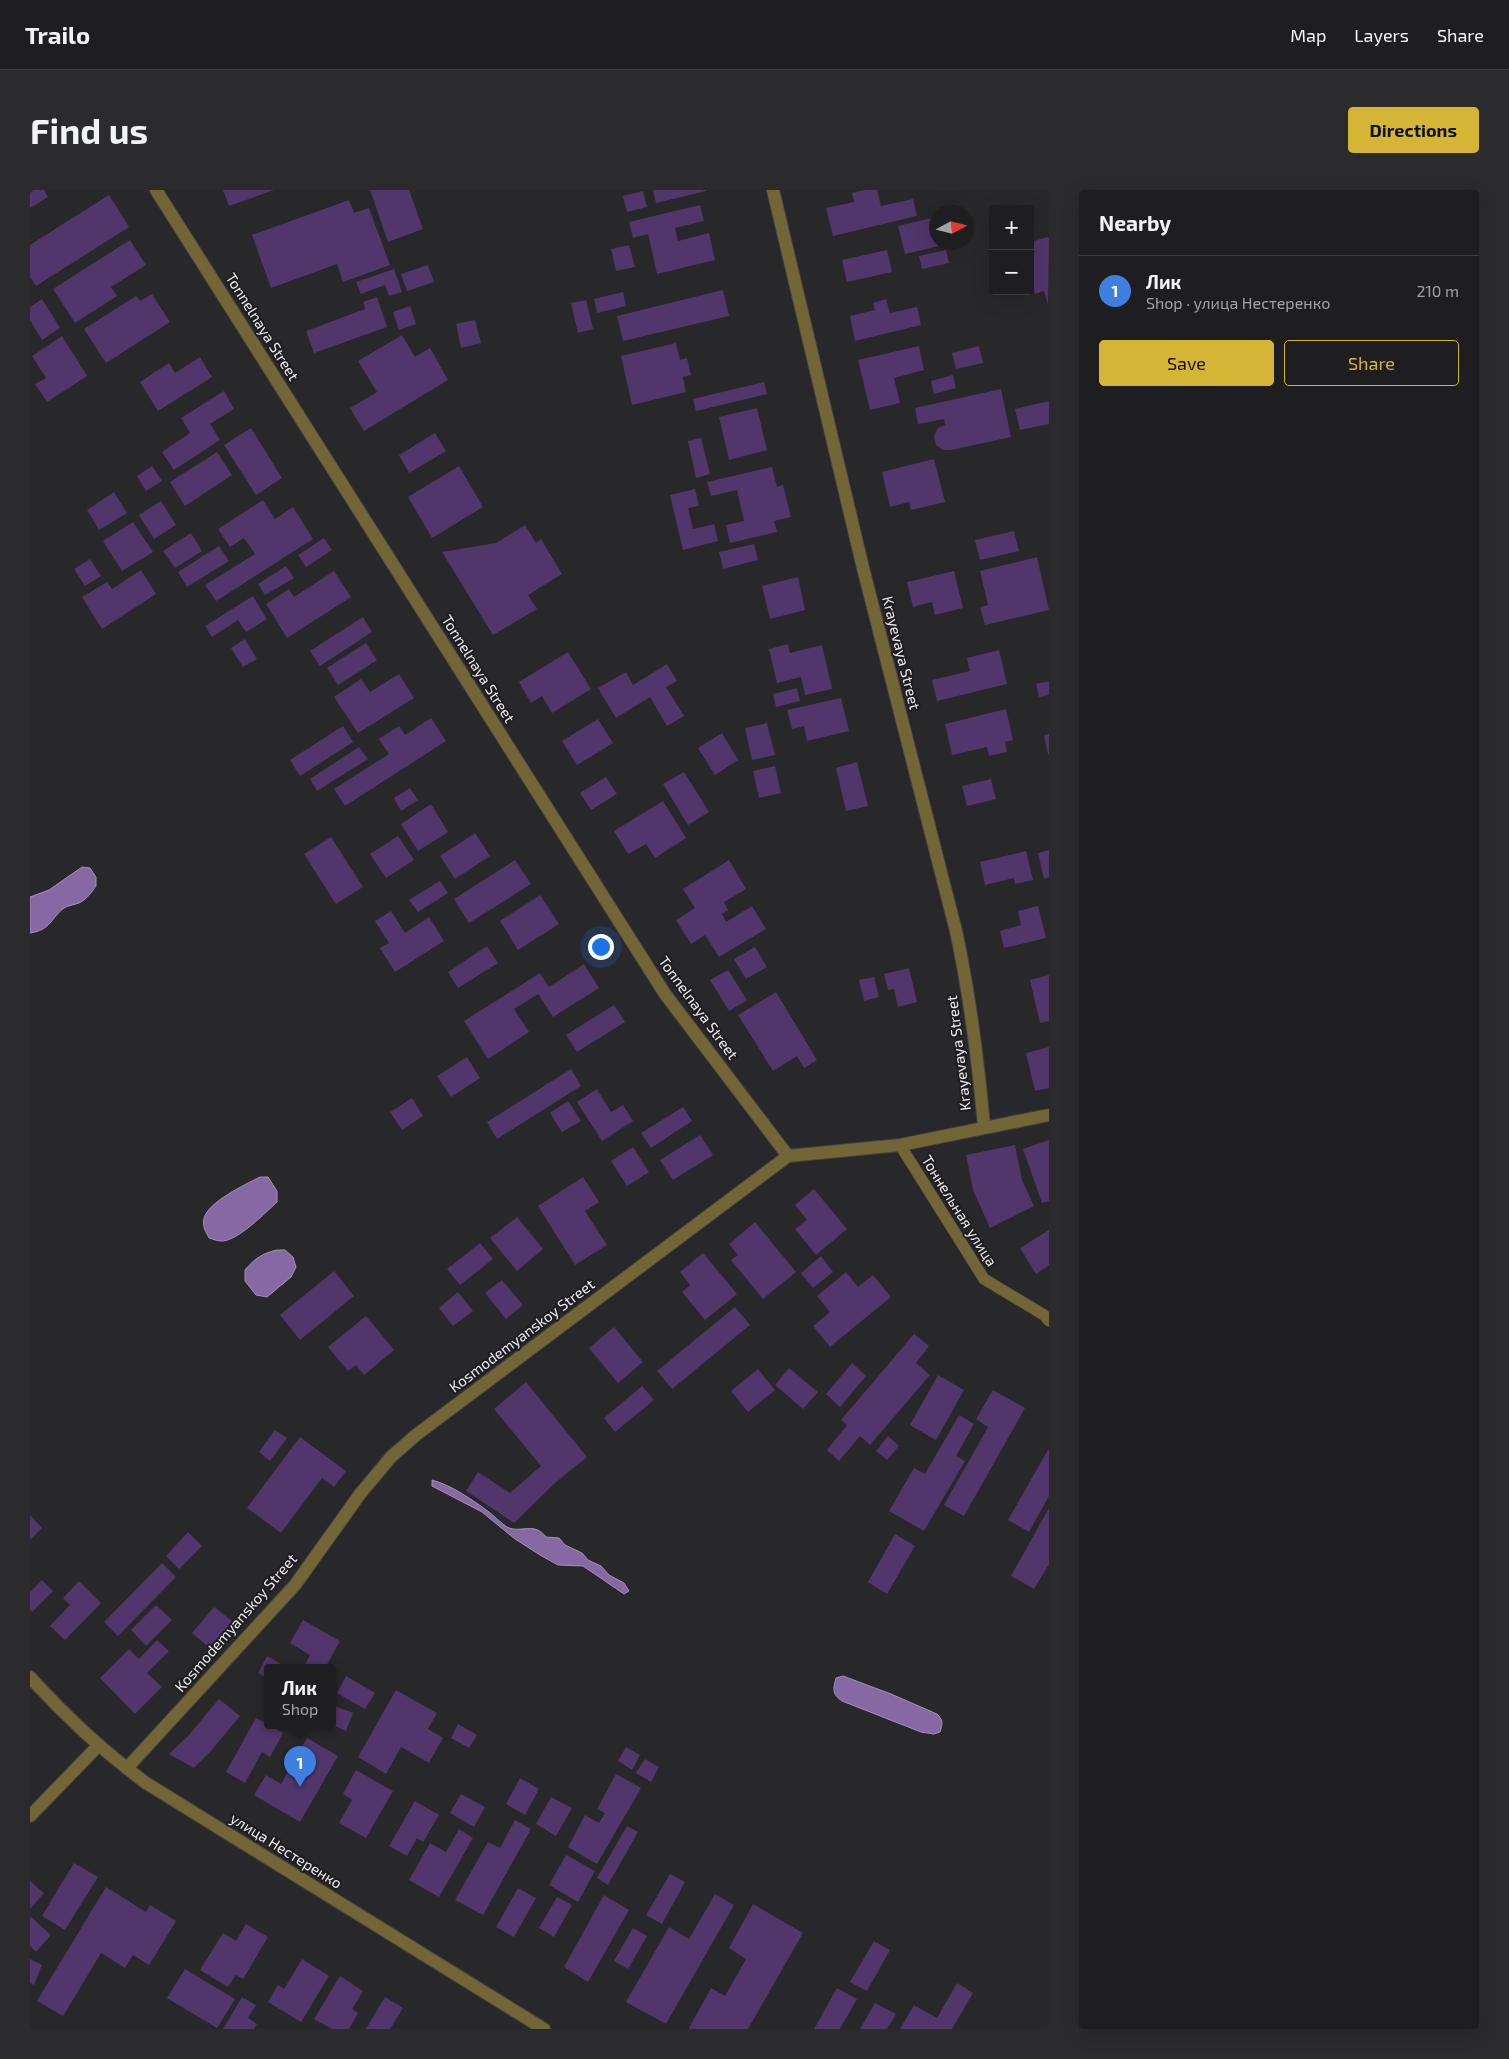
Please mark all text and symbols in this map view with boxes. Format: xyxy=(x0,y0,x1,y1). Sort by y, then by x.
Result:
text: Trailo xyxy=(25,20,90,49)
text: Map xyxy=(1290,24,1326,46)
text: Layers xyxy=(1354,24,1409,46)
text: Share xyxy=(1437,24,1484,46)
button: Directions xyxy=(1348,107,1479,153)
text: Find us xyxy=(30,109,148,151)
north arrow xyxy=(929,205,974,250)
map controls xyxy=(989,205,1034,295)
button: + xyxy=(989,205,1034,250)
text: Nearby xyxy=(1099,210,1171,235)
button: − xyxy=(989,250,1034,295)
street label: Tonnelnaya Street xyxy=(222,269,303,384)
text: Лик xyxy=(1146,270,1181,293)
text: 1 xyxy=(1112,281,1118,300)
text: 210 m xyxy=(1416,281,1459,300)
text: Shop · улица Нестеренко xyxy=(1146,293,1330,312)
button: Save xyxy=(1099,340,1274,386)
button: Share xyxy=(1284,340,1459,386)
street label: Krayevaya Street xyxy=(879,594,925,712)
street label: Tonnelnaya Street xyxy=(438,611,519,726)
your location xyxy=(588,934,614,960)
street label: Tonnelnaya Street xyxy=(655,952,743,1063)
street label: Krayevaya Street xyxy=(942,994,974,1112)
street label: Тоннельная улица xyxy=(918,1152,1001,1270)
street label: Kosmodemyanskoy Street xyxy=(445,1275,598,1396)
street label: Kosmodemyanskoy Street xyxy=(170,1549,300,1695)
popup xyxy=(264,1664,336,1729)
text: Лик xyxy=(282,1676,317,1699)
text: Shop xyxy=(282,1699,318,1718)
pin: 1 xyxy=(284,1746,316,1787)
street label: улица Нестеренко xyxy=(227,1809,346,1893)

